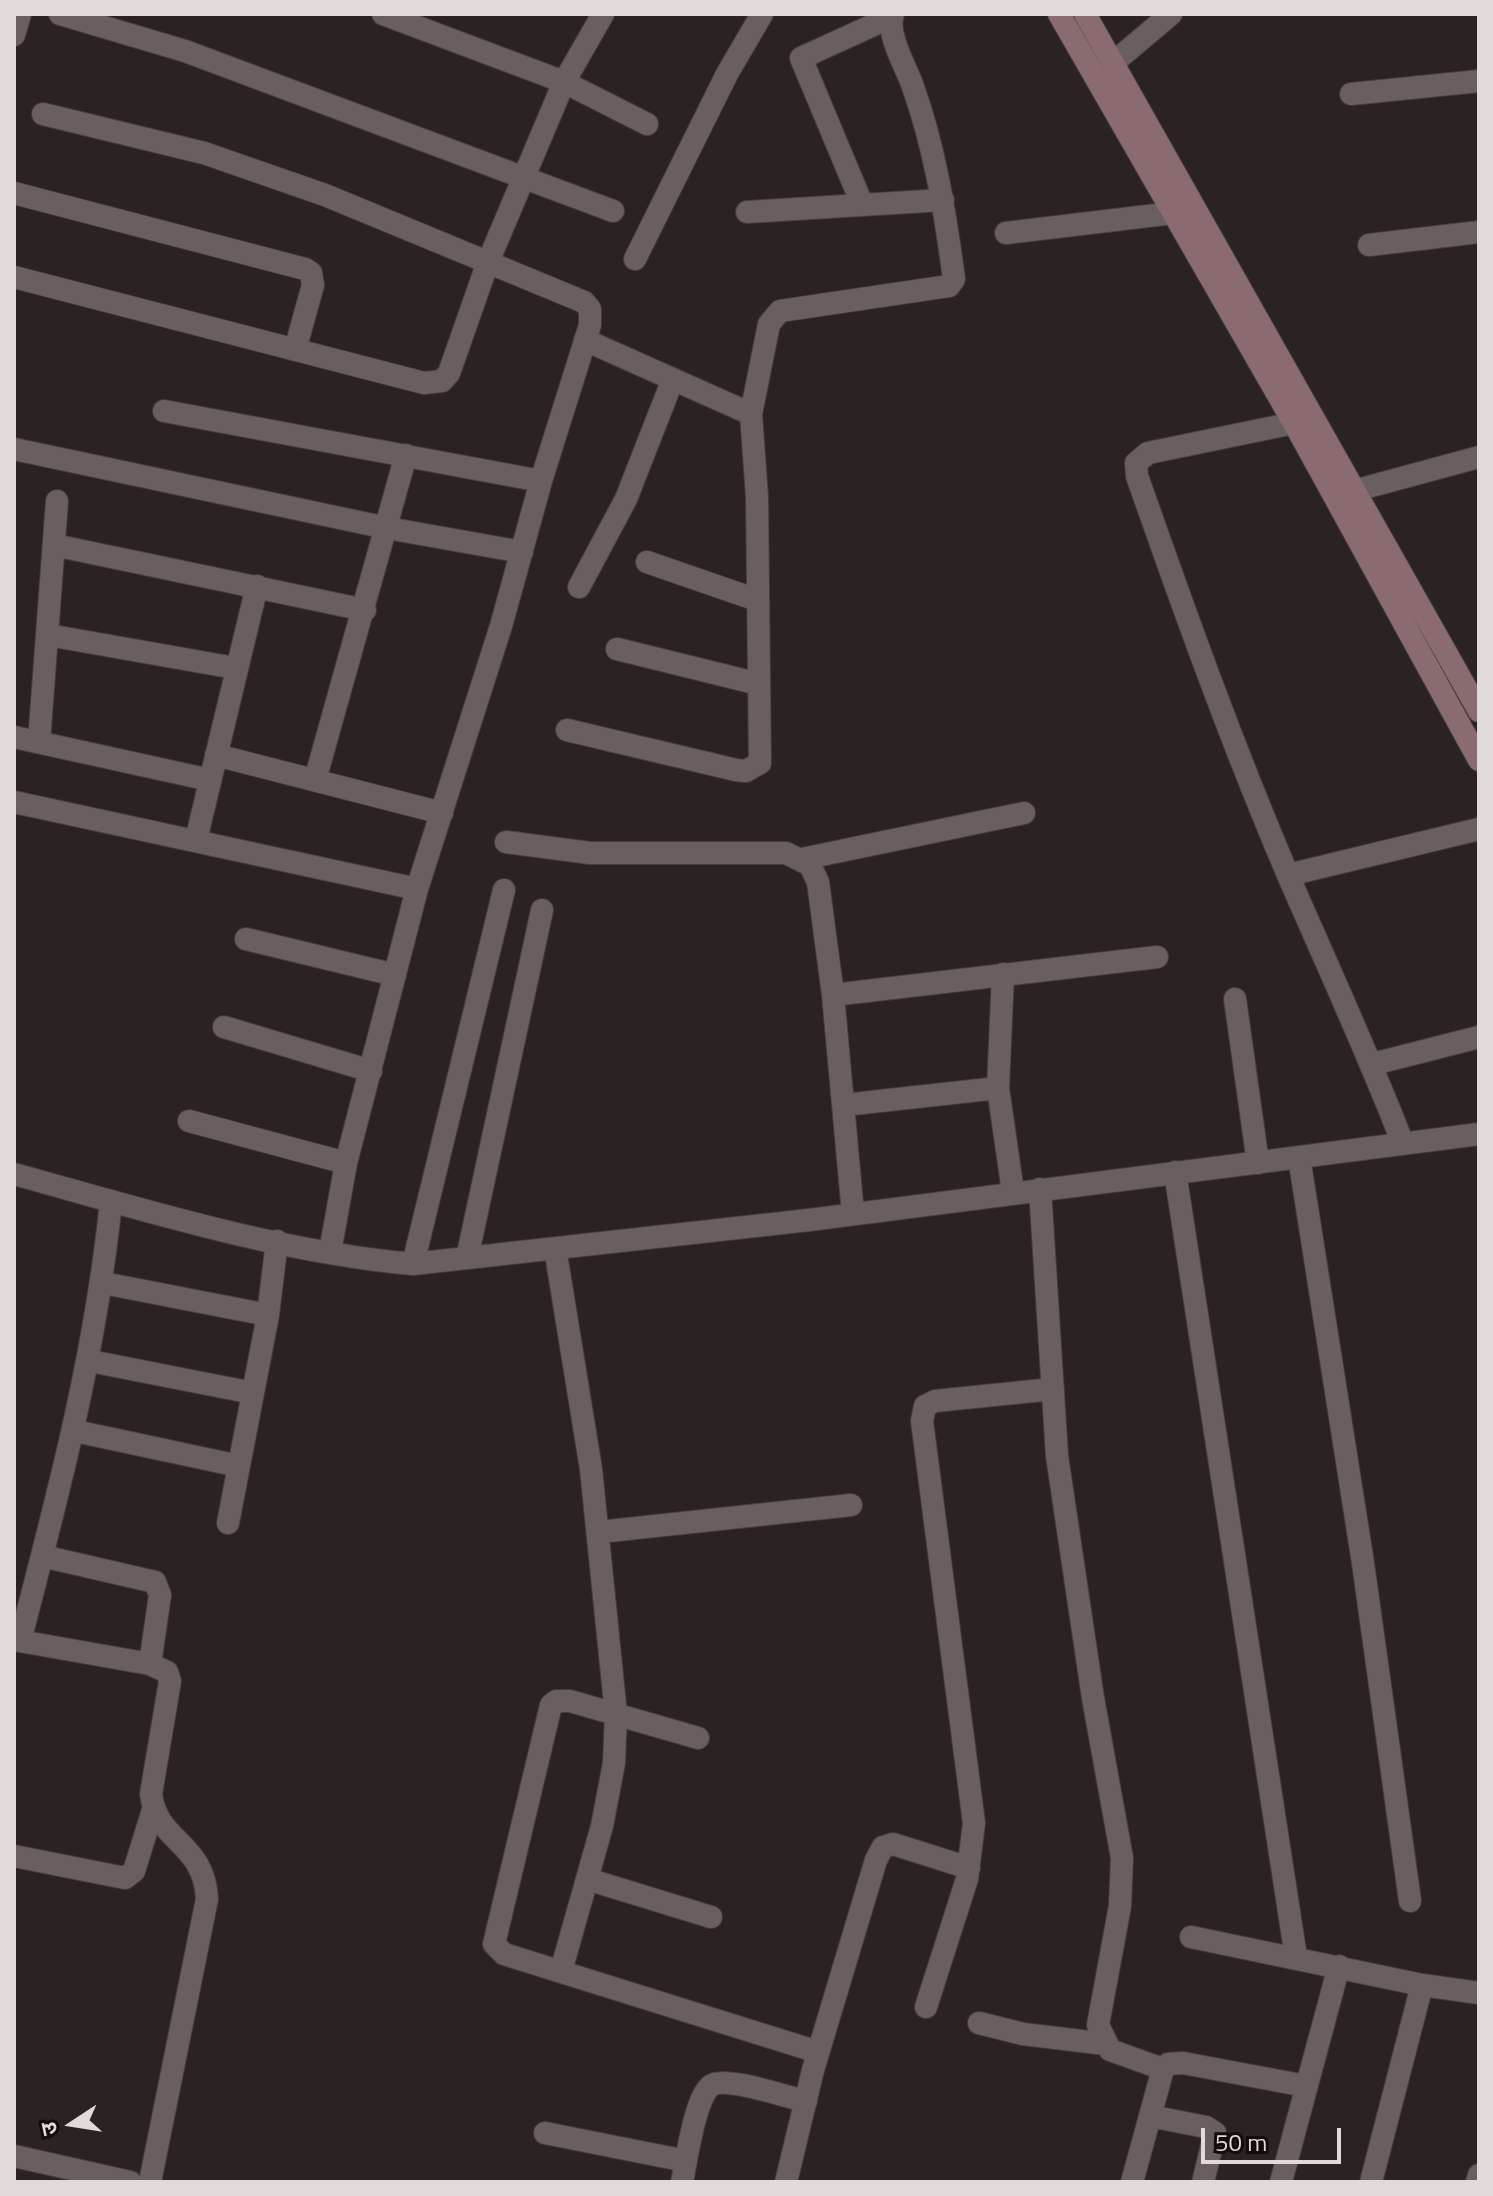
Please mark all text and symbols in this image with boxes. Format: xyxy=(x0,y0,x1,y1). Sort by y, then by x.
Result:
north arrow xyxy=(32,2084,112,2164)
scale bar xyxy=(1205,2112,1345,2162)
text: उ xyxy=(31,2119,66,2139)
text: 50 m xyxy=(1215,2124,1267,2160)

